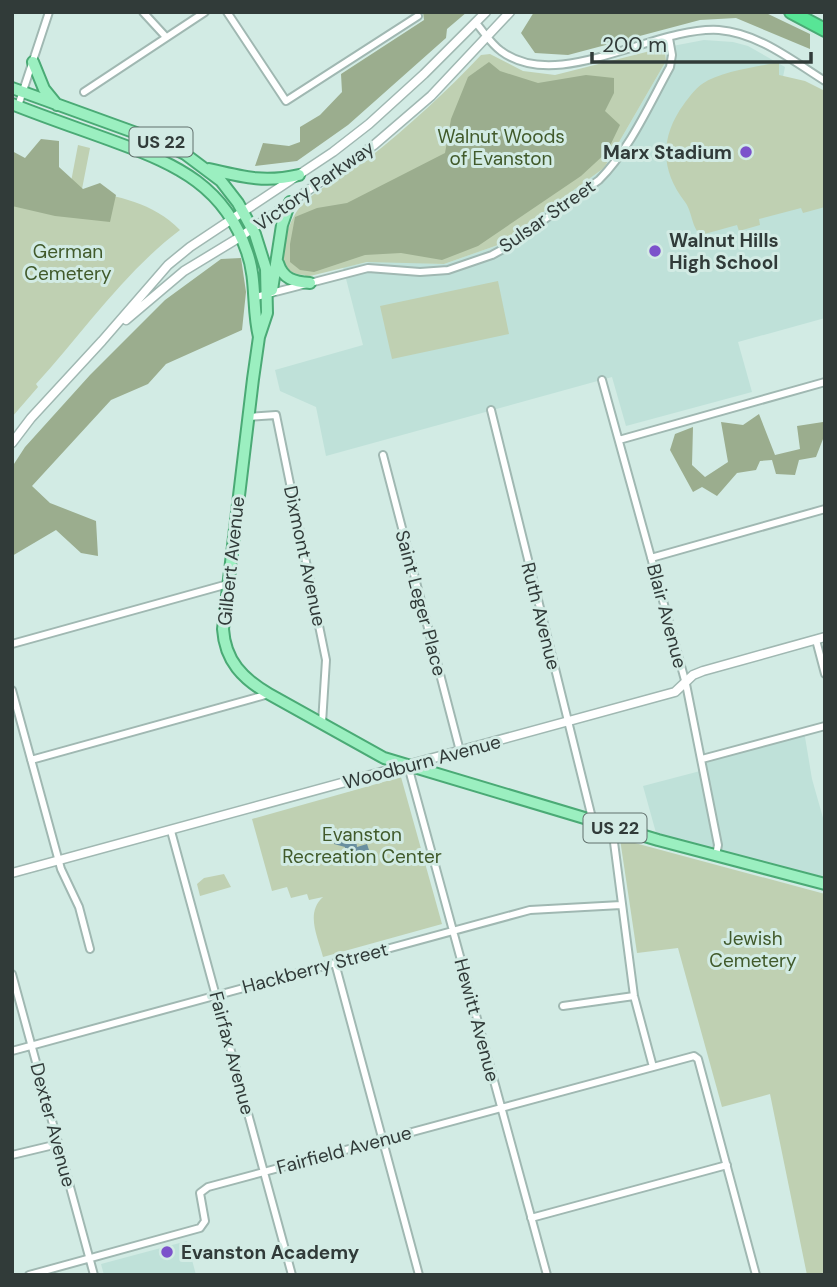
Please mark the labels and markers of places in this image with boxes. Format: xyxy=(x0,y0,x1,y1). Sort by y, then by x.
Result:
place label: Marx Stadium xyxy=(603,140,732,165)
marker: Marx Stadium xyxy=(738,144,754,160)
place label: Walnut Hills High School xyxy=(669,228,779,275)
marker: Walnut Hills High School xyxy=(647,243,663,259)
place label: Evanston Academy xyxy=(181,1240,360,1265)
marker: Evanston Academy xyxy=(159,1244,175,1260)

